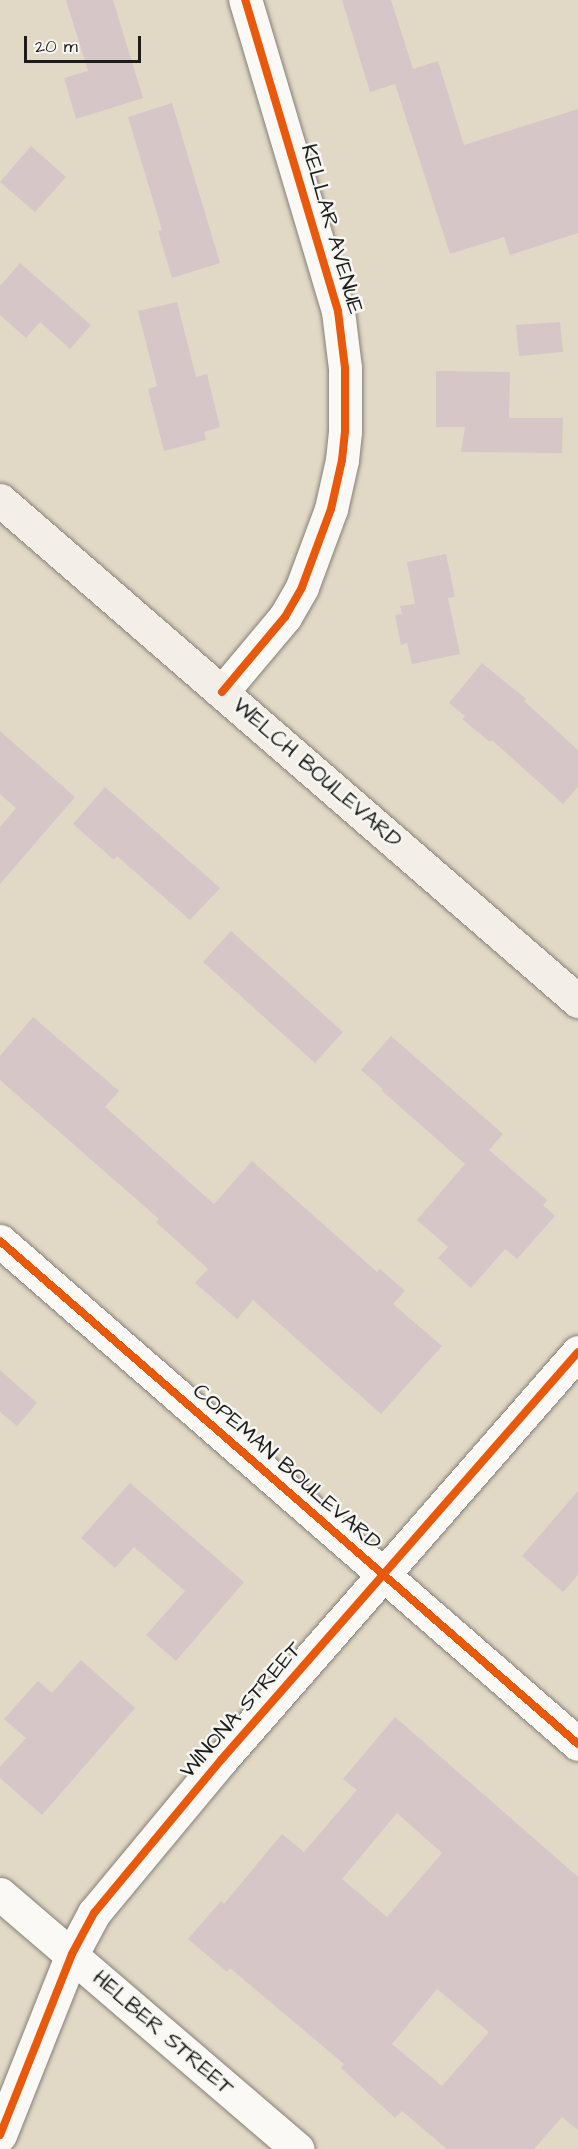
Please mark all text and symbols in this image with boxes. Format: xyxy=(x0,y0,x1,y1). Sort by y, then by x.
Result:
scale bar xyxy=(27,24,144,62)
text: 20 m xyxy=(35,34,78,59)
street label: KELLAR AVENUE xyxy=(295,141,369,317)
street label: WELCH BOULEVARD xyxy=(227,692,407,854)
street label: COPEMAN BOULEVARD xyxy=(187,1378,387,1556)
street label: WINONA STREET xyxy=(174,1636,308,1784)
street label: HELBER STREET xyxy=(87,1965,239,2101)

